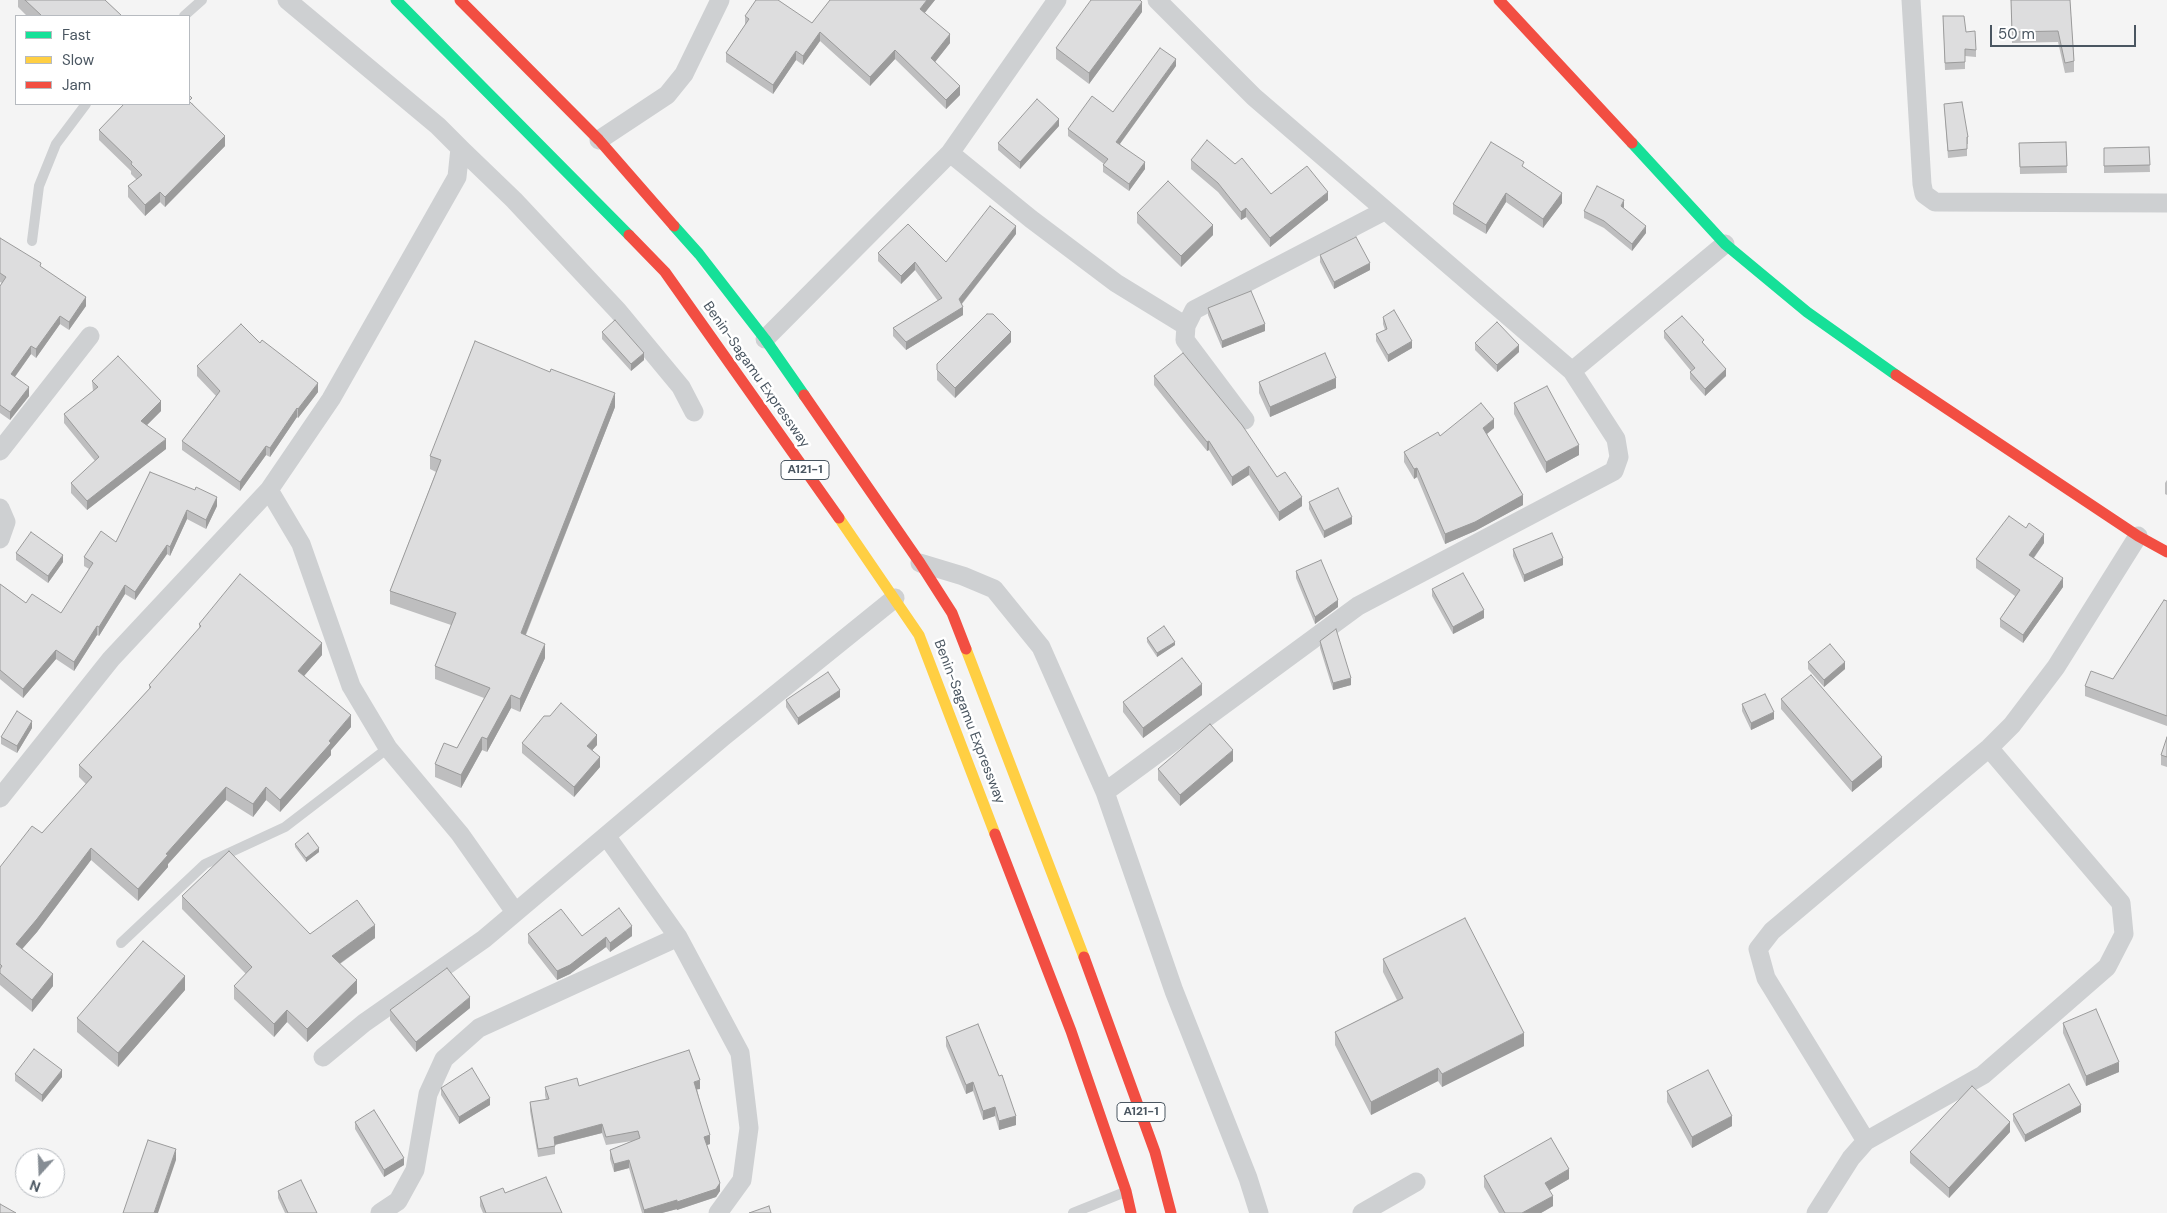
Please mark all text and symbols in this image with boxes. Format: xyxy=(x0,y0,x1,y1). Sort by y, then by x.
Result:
legend xyxy=(15,15,190,105)
scale bar xyxy=(1992,15,2138,47)
text: 50 m xyxy=(1998,24,2035,44)
text: Fast xyxy=(62,25,91,45)
text: Slow xyxy=(62,50,94,70)
text: Jam xyxy=(62,75,91,95)
street label: Benin-Sagamu Expressway xyxy=(699,299,813,451)
road number: A121-1 xyxy=(781,460,829,480)
street label: Benin-Sagamu Expressway xyxy=(930,637,1008,807)
road number: A121-1 xyxy=(1117,1102,1165,1122)
north arrow xyxy=(15,1148,65,1198)
text: N xyxy=(27,1176,43,1196)

